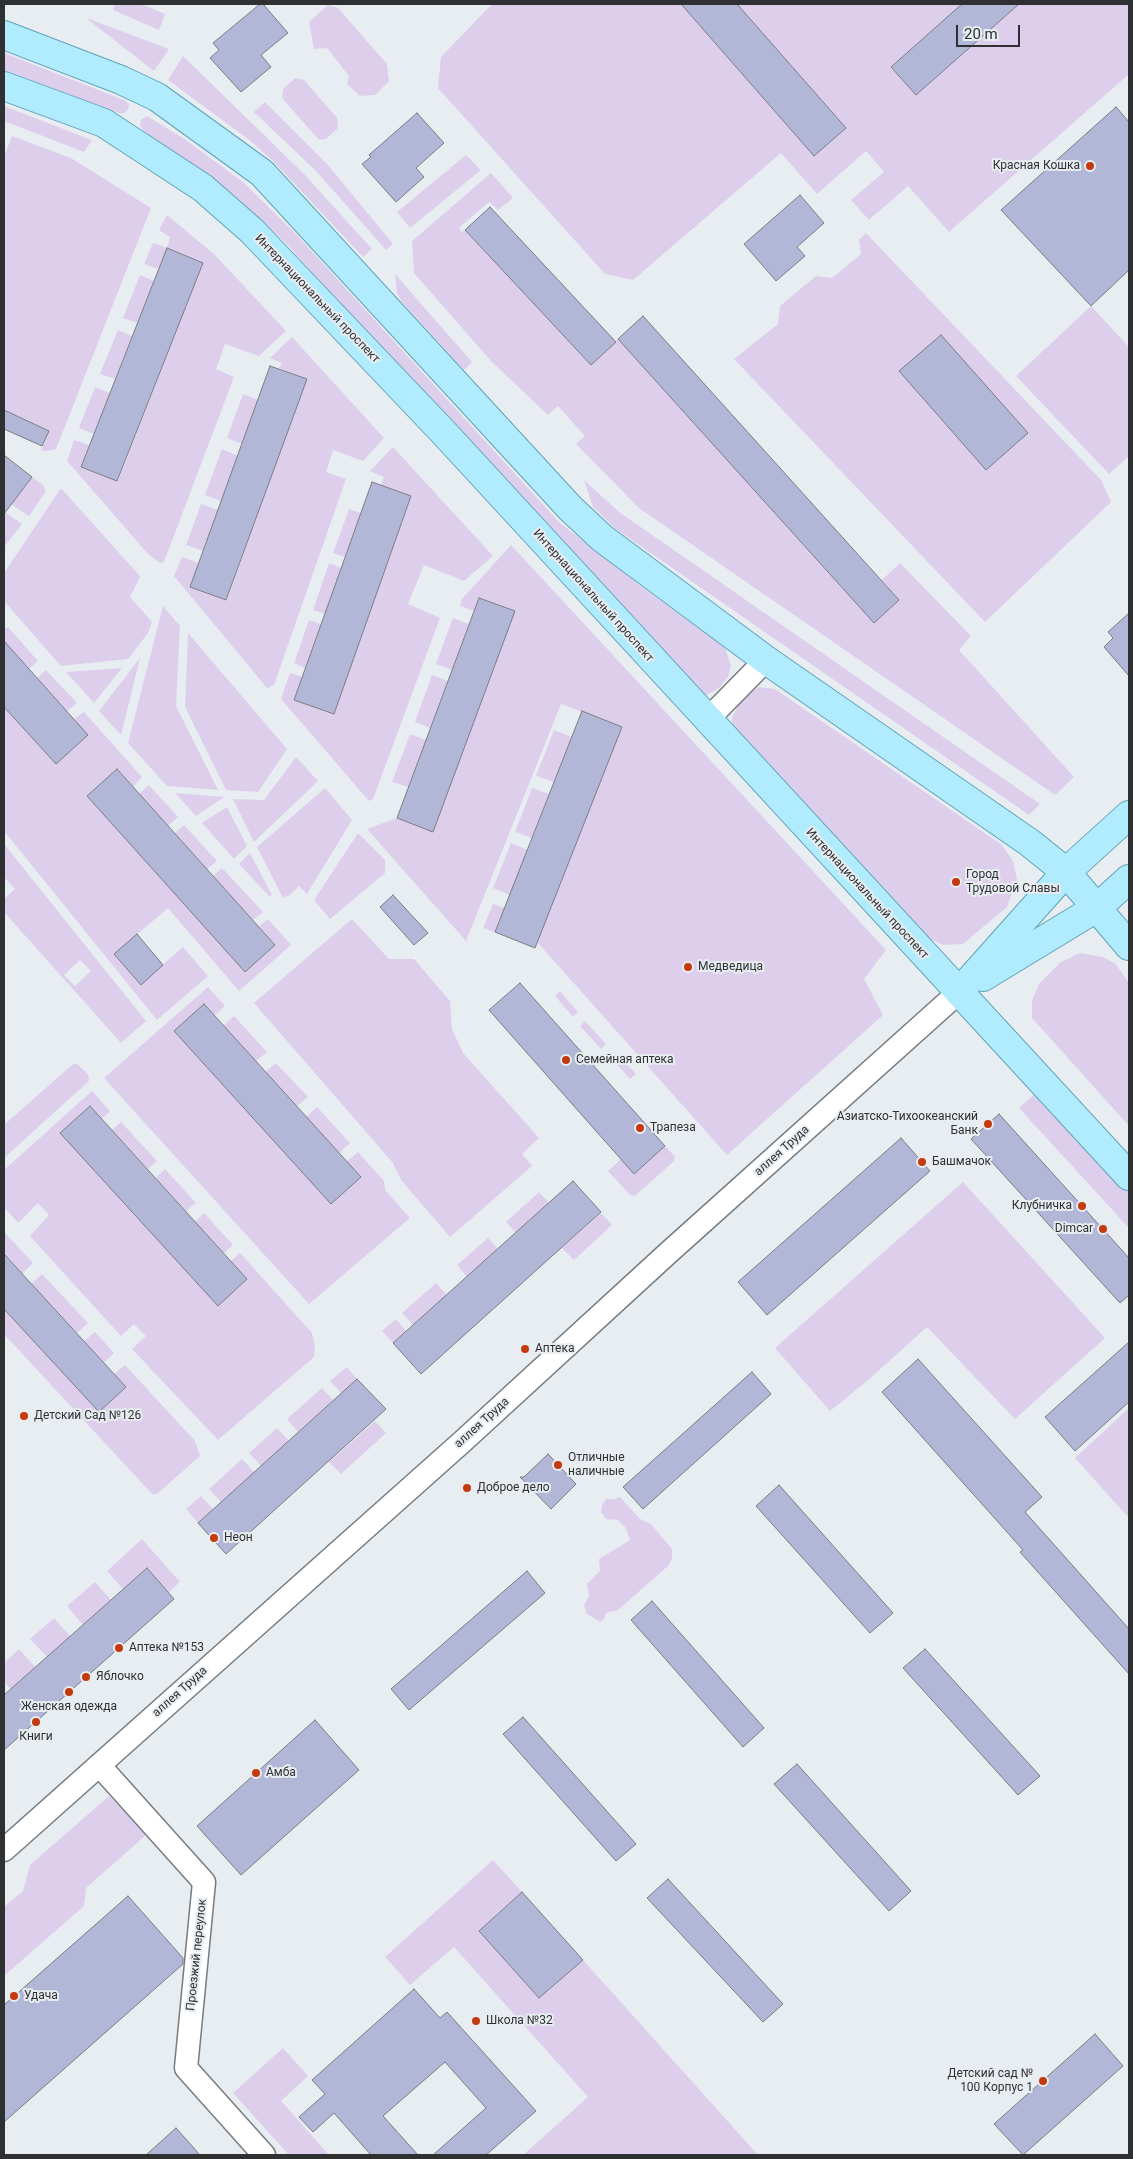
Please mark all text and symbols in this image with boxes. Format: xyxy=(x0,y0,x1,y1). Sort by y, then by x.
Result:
scale bar xyxy=(958,15,1022,47)
text: 20 m xyxy=(964,25,998,43)
place label: Красная Кошка xyxy=(993,159,1080,173)
marker: Красная Кошка xyxy=(1084,160,1096,172)
street label: Интернациональный проспект xyxy=(252,232,382,366)
street label: Интернациональный проспект xyxy=(530,527,656,665)
street label: Интернациональный проспект xyxy=(803,826,931,962)
place label: Город Трудовой Славы xyxy=(966,868,1060,896)
marker: Город Трудовой Славы xyxy=(950,876,962,888)
place label: Медведица xyxy=(698,960,763,974)
marker: Медведица xyxy=(682,961,694,973)
place label: Семейная аптека xyxy=(576,1053,674,1067)
marker: Семейная аптека xyxy=(560,1054,572,1066)
place label: Азиатско-Тихоокеанский Банк xyxy=(837,1110,978,1138)
marker: Азиатско-Тихоокеанский Банк xyxy=(982,1118,994,1130)
place label: Трапеза xyxy=(650,1121,696,1135)
marker: Трапеза xyxy=(634,1122,646,1134)
street label: аллея Труда xyxy=(752,1123,812,1179)
place label: Башмачок xyxy=(932,1155,991,1169)
marker: Башмачок xyxy=(916,1156,928,1168)
place label: Клубничка xyxy=(1012,1199,1072,1213)
marker: Клубничка xyxy=(1076,1200,1088,1212)
place label: Dimcar xyxy=(1055,1222,1093,1236)
marker: Dimcar xyxy=(1097,1223,1109,1235)
place label: Аптека xyxy=(535,1342,574,1356)
marker: Аптека xyxy=(519,1343,531,1355)
street label: аллея Труда xyxy=(452,1395,512,1451)
place label: Детский Сад №126 xyxy=(34,1409,141,1423)
marker: Детский Сад №126 xyxy=(18,1410,30,1422)
place label: Отличные наличные xyxy=(568,1451,625,1479)
marker: Отличные наличные xyxy=(552,1459,564,1471)
place label: Доброе дело xyxy=(477,1481,550,1495)
marker: Доброе дело xyxy=(461,1482,473,1494)
place label: Неон xyxy=(224,1531,253,1545)
marker: Неон xyxy=(208,1532,220,1544)
place label: Аптека №153 xyxy=(129,1641,204,1655)
marker: Аптека №153 xyxy=(113,1642,125,1654)
street label: аллея Труда xyxy=(150,1664,210,1720)
place label: Яблочко xyxy=(96,1670,144,1684)
marker: Яблочко xyxy=(80,1671,92,1683)
marker: Женская одежда xyxy=(63,1686,75,1698)
place label: Женская одежда xyxy=(21,1700,117,1714)
marker: Книги xyxy=(30,1716,42,1728)
place label: Книги xyxy=(19,1730,53,1744)
place label: Амба xyxy=(266,1766,296,1780)
marker: Амба xyxy=(250,1767,262,1779)
street label: Проезжий переулок xyxy=(184,1898,210,2012)
place label: Удача xyxy=(24,1989,58,2003)
marker: Удача xyxy=(8,1990,20,2002)
place label: Школа №32 xyxy=(486,2014,553,2028)
marker: Школа №32 xyxy=(470,2015,482,2027)
place label: Детский сад № 100 Корпус 1 xyxy=(947,2067,1033,2095)
marker: Детский сад № 100 Корпус 1 xyxy=(1037,2075,1049,2087)

